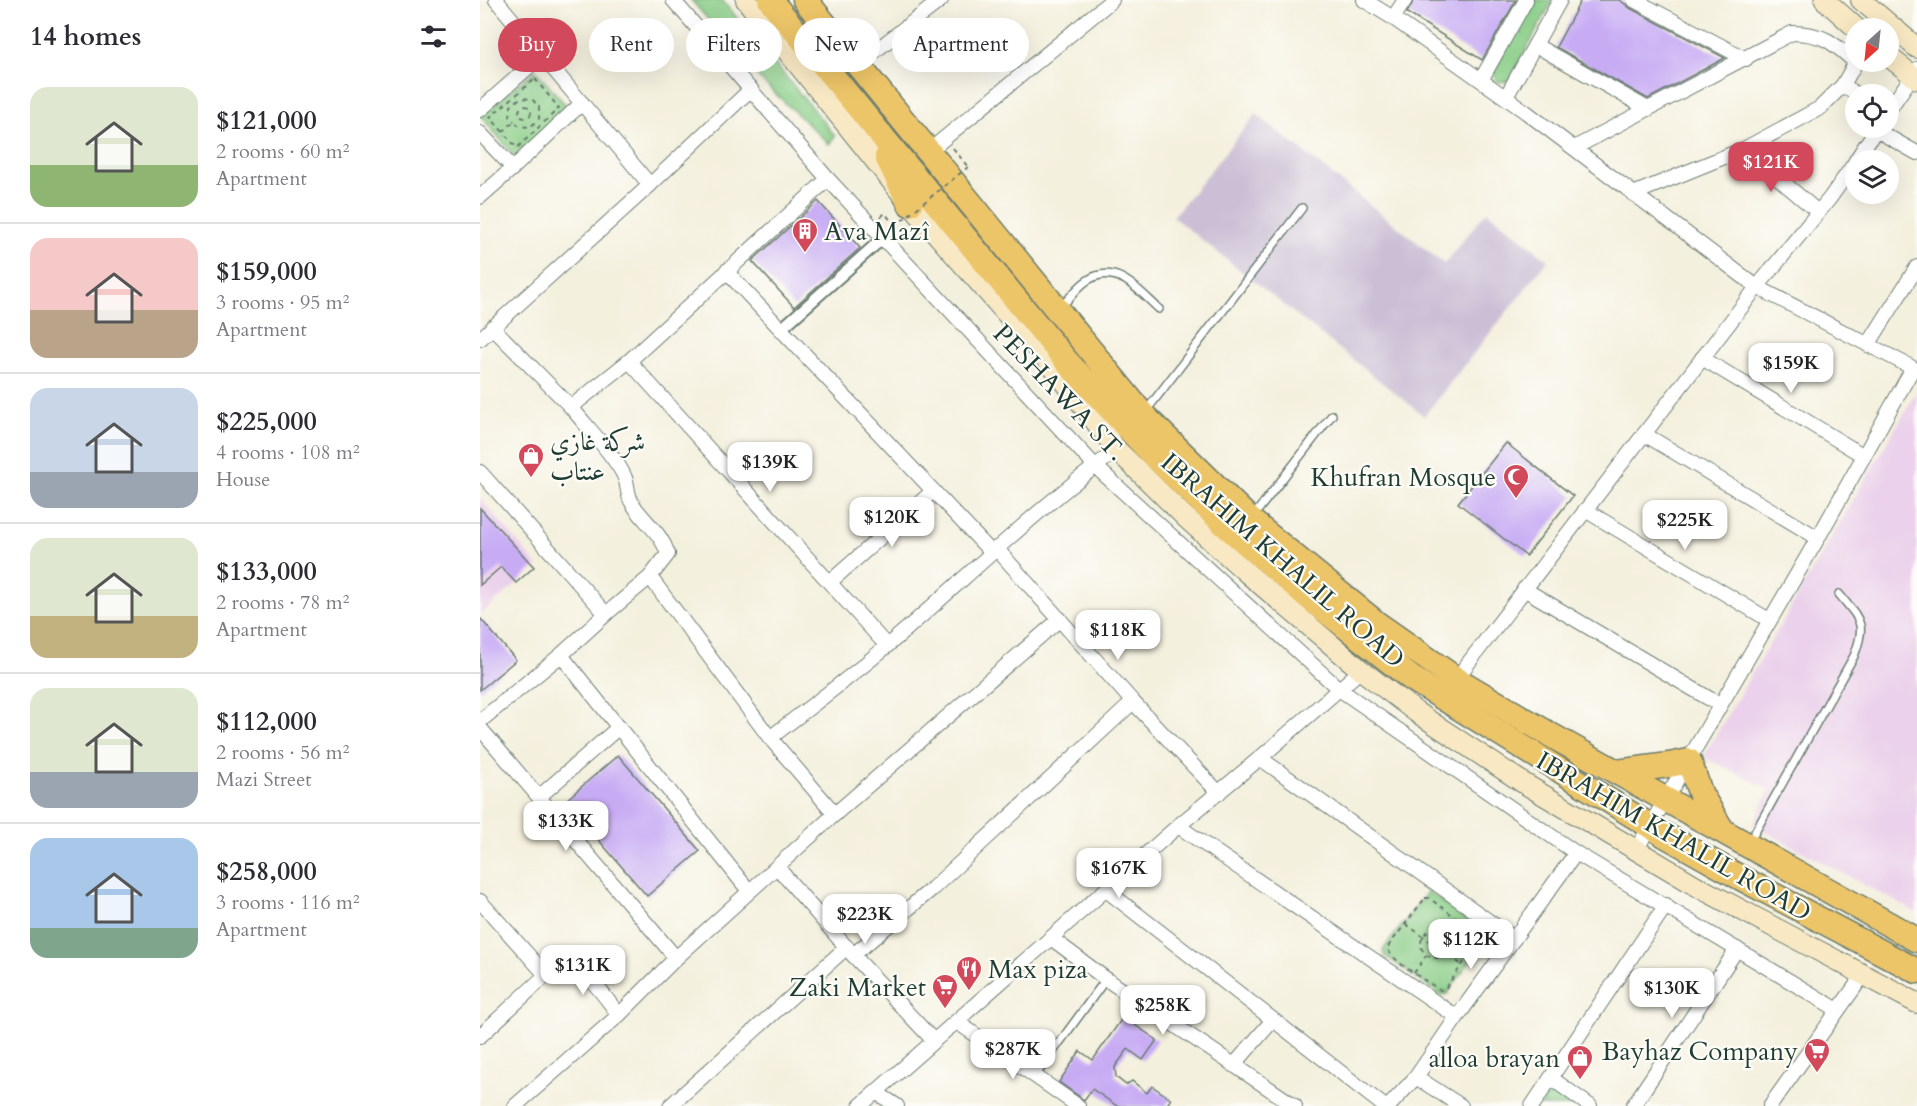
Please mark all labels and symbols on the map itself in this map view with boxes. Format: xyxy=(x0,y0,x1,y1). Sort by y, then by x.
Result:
north arrow xyxy=(1845,18,1899,72)
pin: $121K xyxy=(1729,142,1813,193)
place label: Ava Mazî xyxy=(824,214,929,249)
building icon: Ava Mazî xyxy=(790,216,820,254)
street label: PESHAWA ST. xyxy=(985,316,1134,468)
pin: $159K xyxy=(1749,343,1833,394)
place label: شركة غازي عنتاب xyxy=(550,424,645,489)
shop icon: شركة غازي عنتاب xyxy=(516,441,546,479)
pin: $139K xyxy=(728,442,812,493)
street label: IBRAHIM KHALIL ROAD xyxy=(1153,445,1412,676)
place label: Khufran Mosque xyxy=(1310,460,1496,495)
mosque icon: Khufran Mosque xyxy=(1501,462,1531,500)
pin: $120K xyxy=(850,497,934,548)
pin: $225K xyxy=(1643,500,1727,551)
pin: $118K xyxy=(1076,610,1160,661)
street label: IBRAHIM KHALIL ROAD xyxy=(1530,743,1818,930)
pin: $133K xyxy=(524,801,608,852)
pin: $167K xyxy=(1077,848,1161,899)
pin: $223K xyxy=(823,894,907,945)
pin: $112K xyxy=(1429,919,1513,970)
pin: $131K xyxy=(541,945,625,996)
place label: Max piza xyxy=(988,952,1088,987)
restaurant icon: Max piza xyxy=(954,954,984,992)
pin: $130K xyxy=(1630,968,1714,1019)
place label: Zaki Market xyxy=(789,970,926,1005)
supermarket icon: Zaki Market xyxy=(930,972,960,1010)
pin: $258K xyxy=(1121,985,1205,1036)
pin: $287K xyxy=(971,1029,1055,1080)
place label: Bayhaz Company xyxy=(1602,1034,1798,1069)
supermarket icon: Bayhaz Company xyxy=(1802,1036,1832,1074)
place label: alloa brayan xyxy=(1429,1041,1560,1076)
shop icon: alloa brayan xyxy=(1565,1043,1595,1081)

